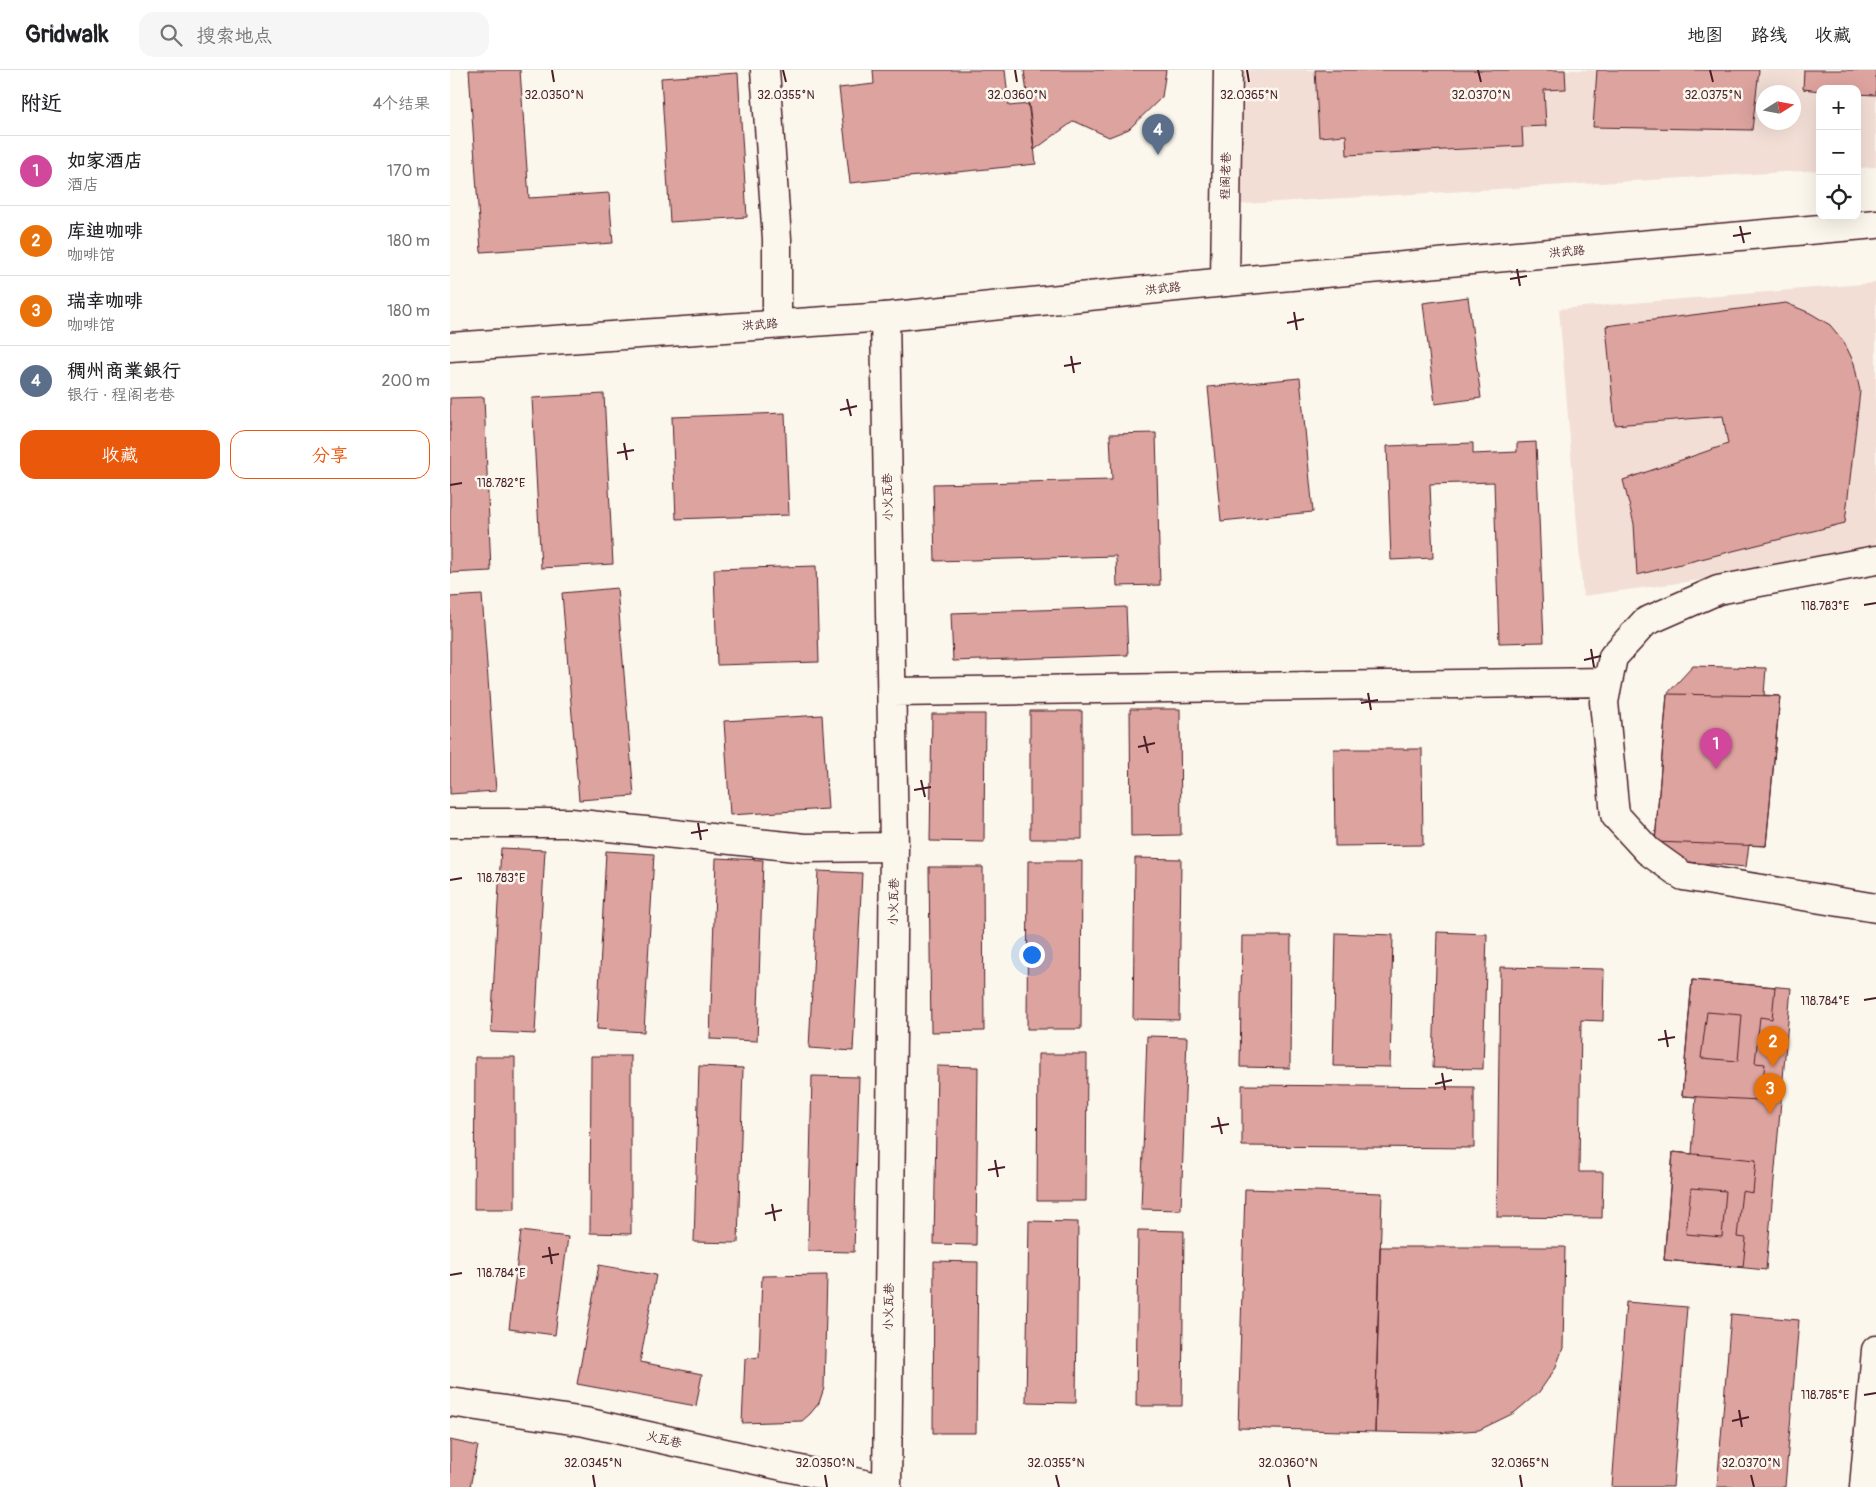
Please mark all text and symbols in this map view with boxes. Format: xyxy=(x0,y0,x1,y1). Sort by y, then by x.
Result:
search box xyxy=(139,12,489,57)
text: Gridwalk xyxy=(25,20,109,49)
icon: search xyxy=(157,21,185,49)
text: 搜索地点 xyxy=(197,24,273,48)
text: 地图 xyxy=(1687,24,1723,47)
text: 路线 xyxy=(1751,24,1787,47)
text: 收藏 xyxy=(1815,24,1851,47)
north arrow xyxy=(1756,85,1801,130)
map controls xyxy=(1816,85,1861,220)
button: + xyxy=(1816,85,1861,130)
text: 32.0350°N xyxy=(525,88,584,103)
text: 32.0355°N xyxy=(757,88,815,103)
text: 32.0360°N xyxy=(987,88,1047,103)
text: 32.0365°N xyxy=(1220,88,1278,103)
text: 32.0370°N xyxy=(1452,88,1510,103)
text: 32.0375°N xyxy=(1684,88,1742,103)
text: 附近 xyxy=(20,90,62,117)
text: 4个结果 xyxy=(373,94,430,114)
pin: 4 xyxy=(1142,114,1174,155)
button: − xyxy=(1816,130,1861,175)
text: 如家酒店 xyxy=(67,149,143,173)
street label: 程阁老巷 xyxy=(1218,152,1234,200)
text: 1 xyxy=(33,161,39,181)
text: 170 m xyxy=(387,161,430,181)
text: 酒店 xyxy=(67,175,99,195)
button: locate xyxy=(1816,175,1861,220)
text: 库迪咖啡 xyxy=(67,219,143,243)
text: 2 xyxy=(32,231,40,251)
text: 180 m xyxy=(387,231,430,251)
street label: 洪武路 xyxy=(1548,243,1586,261)
text: 咖啡馆 xyxy=(67,245,115,265)
street label: 洪武路 xyxy=(1144,280,1182,298)
text: 瑞幸咖啡 xyxy=(67,289,143,313)
text: 3 xyxy=(32,301,40,321)
text: 180 m xyxy=(387,301,430,321)
text: 咖啡馆 xyxy=(67,315,115,335)
street label: 洪武路 xyxy=(742,316,778,334)
text: 稠州商業銀行 xyxy=(67,359,181,383)
text: 4 xyxy=(31,371,41,391)
text: 200 m xyxy=(382,371,430,391)
text: 银行 · 程阁老巷 xyxy=(67,385,175,405)
button: 收藏 xyxy=(20,430,220,479)
button: 分享 xyxy=(230,430,430,479)
street label: 小火瓦巷 xyxy=(880,473,896,521)
text: 118.782°E xyxy=(477,476,525,491)
text: 118.783°E xyxy=(1801,599,1849,614)
pin: 1 xyxy=(1700,728,1732,769)
text: 118.783°E xyxy=(477,871,525,886)
street label: 小火瓦巷 xyxy=(886,878,902,926)
your location xyxy=(1019,942,1045,968)
text: 118.784°E xyxy=(1801,994,1849,1009)
pin: 2 xyxy=(1757,1026,1789,1067)
pin: 3 xyxy=(1754,1073,1786,1114)
text: 118.784°E xyxy=(477,1266,525,1281)
street label: 小火瓦巷 xyxy=(881,1283,897,1331)
text: 118.785°E xyxy=(1801,1388,1849,1403)
street label: 火瓦巷 xyxy=(645,1429,683,1451)
text: 32.0345°N xyxy=(564,1456,622,1471)
text: 32.0350°N xyxy=(796,1456,855,1471)
text: 32.0355°N xyxy=(1027,1456,1085,1471)
text: 32.0360°N xyxy=(1258,1456,1318,1471)
text: 32.0365°N xyxy=(1491,1456,1549,1471)
text: 32.0370°N xyxy=(1722,1456,1780,1471)

